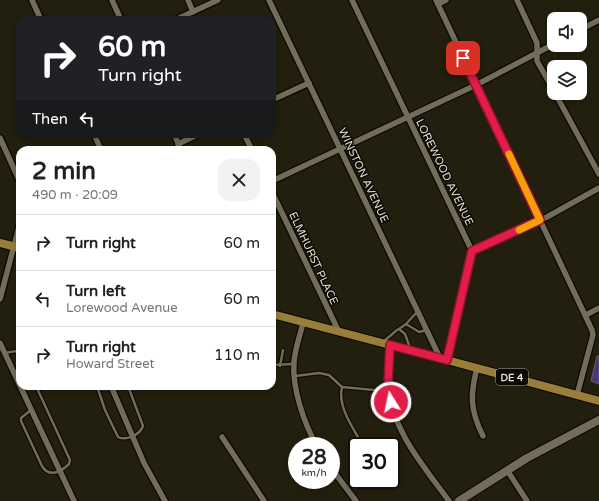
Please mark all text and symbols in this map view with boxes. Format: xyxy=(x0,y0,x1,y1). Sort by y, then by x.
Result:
map controls xyxy=(547,12,587,100)
button: sound xyxy=(547,12,587,52)
text: 60 m xyxy=(98,30,166,64)
icon: right xyxy=(32,32,84,84)
pin xyxy=(446,41,480,75)
icon: arrive xyxy=(452,47,474,69)
button: layers xyxy=(547,60,587,100)
text: Turn right xyxy=(98,64,182,86)
icon: left xyxy=(76,108,98,130)
text: Then xyxy=(32,110,68,128)
street label: LOREWOOD AVENUE xyxy=(413,117,476,228)
street label: WINSTON AVENUE xyxy=(336,126,391,225)
text: 2 min xyxy=(32,157,96,186)
button: close xyxy=(218,159,260,201)
text: 490 m · 20:09 xyxy=(32,187,118,203)
street label: ELMHURST PLACE xyxy=(286,210,341,307)
icon: right xyxy=(32,232,54,254)
text: Turn right xyxy=(66,234,136,252)
text: 60 m xyxy=(223,234,260,252)
text: Turn left xyxy=(66,282,126,300)
icon: left xyxy=(32,288,54,310)
text: 60 m xyxy=(223,290,260,308)
text: Lorewood Avenue xyxy=(66,300,178,316)
text: Turn right xyxy=(66,338,136,356)
icon: right xyxy=(32,344,54,366)
text: 110 m xyxy=(214,346,260,364)
text: Howard Street xyxy=(66,356,155,372)
road number: DE 4 xyxy=(496,369,528,385)
position arrow xyxy=(370,381,412,423)
speed limit sign: 30 xyxy=(348,437,400,489)
text: 28 xyxy=(301,446,327,470)
text: km/h xyxy=(301,467,327,479)

